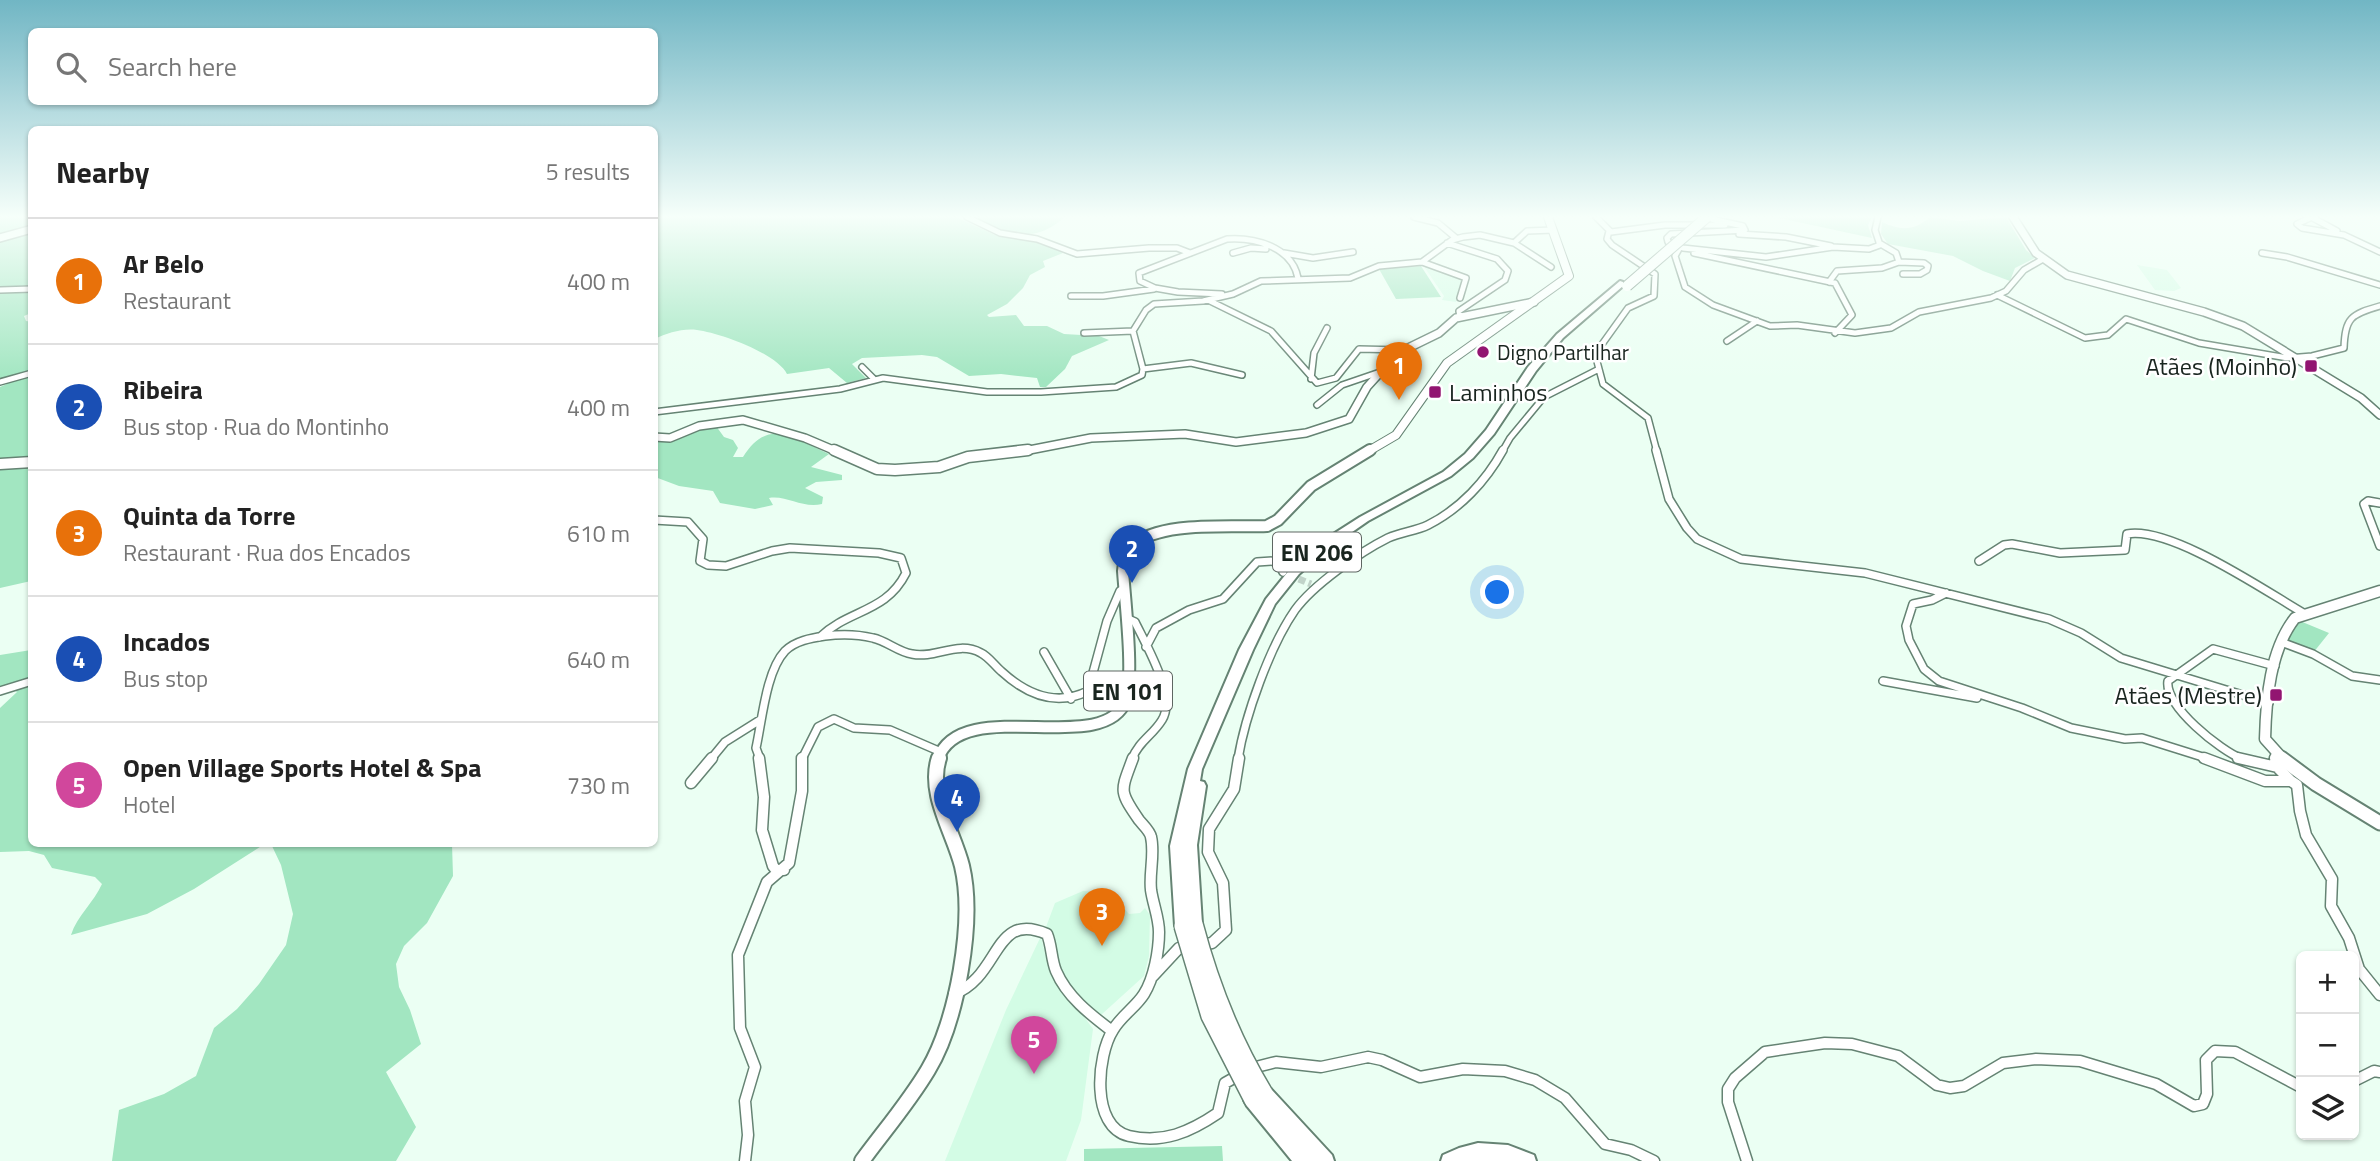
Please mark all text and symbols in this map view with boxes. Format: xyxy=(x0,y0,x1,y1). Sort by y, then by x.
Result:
search box xyxy=(28,28,658,105)
text: Search here xyxy=(108,47,237,86)
icon: search xyxy=(52,48,90,86)
text: Nearby xyxy=(56,149,149,195)
text: 5 results xyxy=(546,154,630,189)
text: Ar Belo xyxy=(123,244,204,283)
text: 1 xyxy=(73,264,85,299)
text: 400 m xyxy=(567,264,630,299)
text: Restaurant xyxy=(123,283,231,318)
place label: Digno Partilhar xyxy=(1497,336,1629,368)
pin: 1 xyxy=(1376,342,1422,400)
marker: Digno Partilhar xyxy=(1475,344,1491,360)
place label: Atães (Moinho) xyxy=(2145,348,2297,384)
marker: Atães (Moinho) xyxy=(2303,358,2319,374)
text: Ribeira xyxy=(123,370,203,409)
place label: Laminhos xyxy=(1449,374,1547,410)
marker: Laminhos xyxy=(1427,384,1443,400)
text: 2 xyxy=(73,390,85,425)
text: 400 m xyxy=(567,390,630,425)
text: Bus stop · Rua do Montinho xyxy=(123,409,389,444)
text: Quinta da Torre xyxy=(123,496,295,535)
text: 3 xyxy=(73,516,85,551)
text: 610 m xyxy=(567,516,630,551)
pin: 2 xyxy=(1109,525,1155,583)
road number: EN 206 xyxy=(1273,532,1361,572)
text: Restaurant · Rua dos Encados xyxy=(123,535,411,570)
your location xyxy=(1480,575,1514,609)
text: Incados xyxy=(123,622,210,661)
text: 4 xyxy=(73,642,85,677)
text: 640 m xyxy=(567,642,630,677)
text: Bus stop xyxy=(123,661,208,696)
road number: EN 101 xyxy=(1084,671,1172,710)
place label: Atães (Mestre) xyxy=(2115,677,2262,713)
marker: Atães (Mestre) xyxy=(2268,687,2284,703)
text: Open Village Sports Hotel & Spa xyxy=(123,748,482,787)
text: 5 xyxy=(73,768,85,803)
text: 730 m xyxy=(567,768,630,803)
pin: 4 xyxy=(934,774,980,832)
text: Hotel xyxy=(123,787,175,822)
pin: 3 xyxy=(1079,888,1125,946)
map controls xyxy=(2296,951,2359,1140)
button: + xyxy=(2296,951,2359,1014)
button: − xyxy=(2296,1014,2359,1077)
pin: 5 xyxy=(1011,1016,1057,1074)
button: layers xyxy=(2296,1077,2359,1140)

